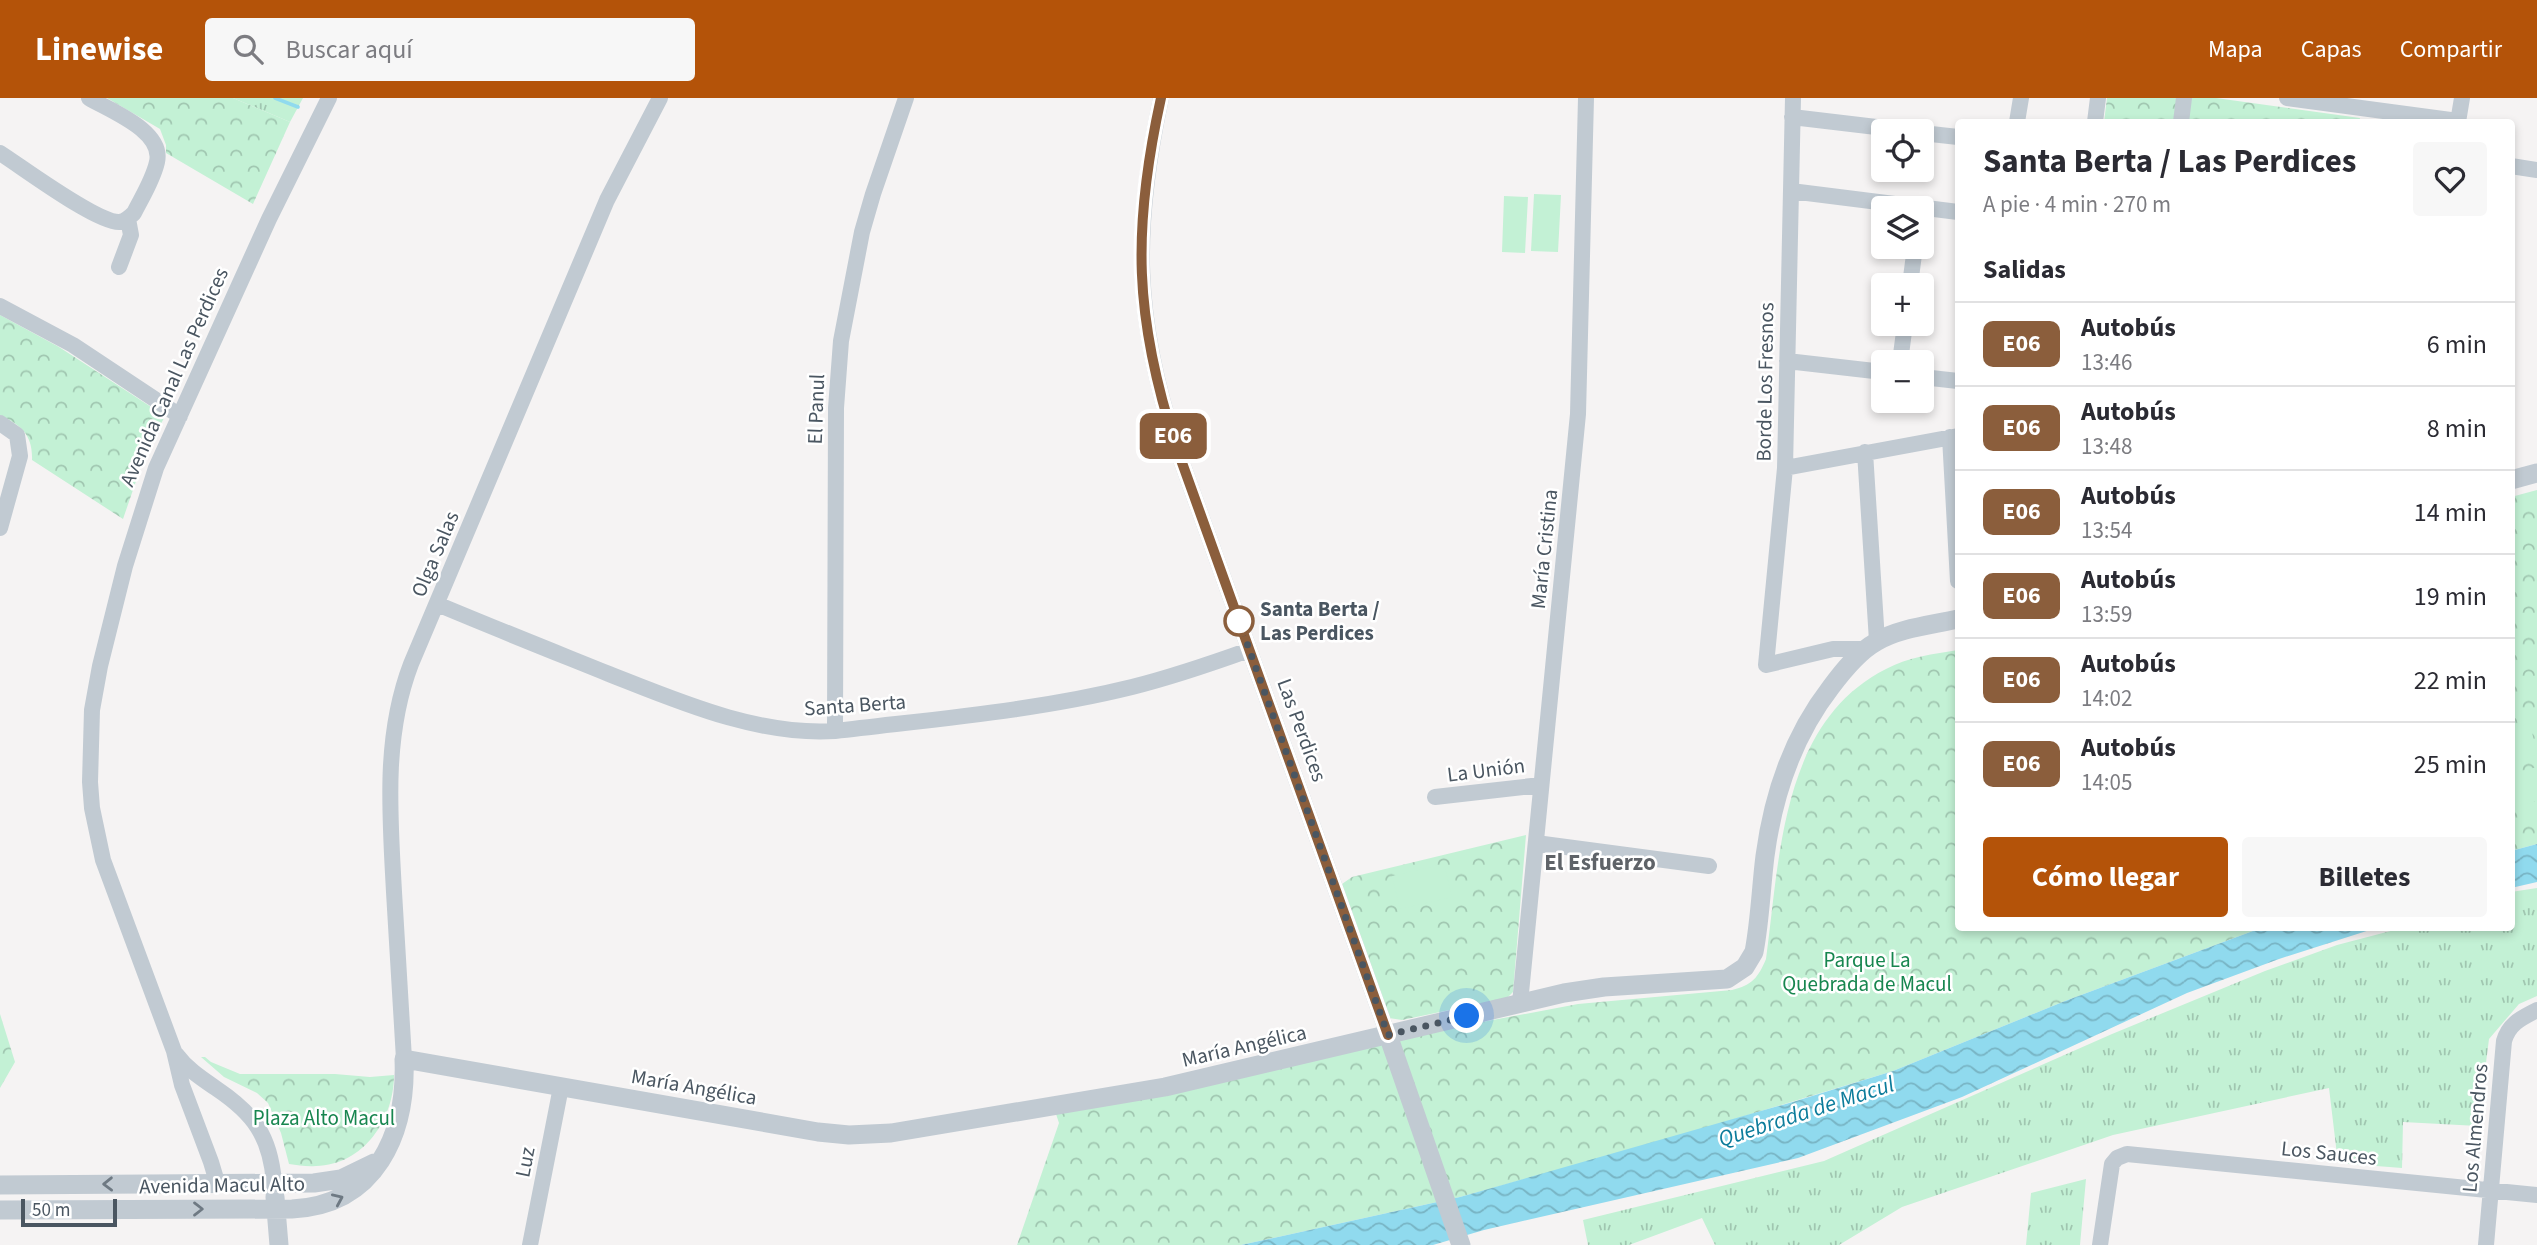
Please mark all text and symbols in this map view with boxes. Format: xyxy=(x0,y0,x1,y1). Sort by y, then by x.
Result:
search box xyxy=(205,18,695,81)
text: Linewise xyxy=(35,26,163,73)
icon: search xyxy=(229,30,267,68)
text: Buscar aquí xyxy=(285,31,413,68)
text: Mapa xyxy=(2208,32,2263,67)
text: Capas xyxy=(2301,32,2362,67)
text: Compartir xyxy=(2400,32,2502,67)
map controls xyxy=(1871,119,1934,413)
button: locate xyxy=(1871,119,1934,182)
text: Santa Berta / Las Perdices xyxy=(1983,138,2356,185)
button: heart xyxy=(2413,142,2487,216)
text: A pie · 4 min · 270 m xyxy=(1983,188,2171,221)
button: layers xyxy=(1871,196,1934,259)
text: Salidas xyxy=(1983,251,2066,288)
street label: Avenida Canal Las Perdices xyxy=(112,263,236,491)
button: + xyxy=(1871,273,1934,336)
street label: Borde Los Fresnos xyxy=(1749,302,1781,462)
text: Autobús xyxy=(2081,309,2176,346)
text: E06 xyxy=(2002,326,2041,361)
text: 6 min xyxy=(2427,326,2487,363)
text: 13:46 xyxy=(2081,346,2132,379)
button: − xyxy=(1871,350,1934,413)
street label: El Panul xyxy=(800,373,832,445)
text: Autobús xyxy=(2081,393,2176,430)
text: E06 xyxy=(2002,410,2041,445)
text: 8 min xyxy=(2427,410,2487,447)
line badge: E06 xyxy=(1133,413,1213,459)
text: E06 xyxy=(1154,418,1192,453)
text: 13:48 xyxy=(2081,430,2132,463)
text: Autobús xyxy=(2081,477,2176,514)
street label: María Cristina xyxy=(1523,488,1565,610)
text: E06 xyxy=(2002,494,2041,529)
text: 14 min xyxy=(2414,494,2487,531)
street label: Olga Salas xyxy=(403,506,467,602)
text: 13:54 xyxy=(2081,514,2132,547)
text: Autobús xyxy=(2081,561,2176,598)
text: E06 xyxy=(2002,578,2041,613)
text: 19 min xyxy=(2414,578,2487,615)
place label: Santa Berta / Las Perdices xyxy=(1260,594,1380,648)
text: 13:59 xyxy=(2081,598,2132,631)
marker: Santa Berta / Las Perdices xyxy=(1224,606,1254,636)
text: Autobús xyxy=(2081,645,2176,682)
text: E06 xyxy=(2002,662,2041,697)
text: 22 min xyxy=(2414,662,2487,699)
street label: Las Perdices xyxy=(1269,674,1335,786)
text: 14:02 xyxy=(2081,682,2132,715)
street label: Santa Berta xyxy=(803,686,907,724)
text: Autobús xyxy=(2081,729,2176,766)
text: E06 xyxy=(2002,746,2041,781)
text: 25 min xyxy=(2414,746,2487,783)
street label: La Unión xyxy=(1445,750,1527,790)
text: 14:05 xyxy=(2081,766,2132,799)
button: Cómo llegar xyxy=(1983,837,2228,917)
button: Billetes xyxy=(2242,837,2487,917)
district label: El Esfuerzo xyxy=(1544,846,1656,879)
park label: Parque La Quebrada de Macul xyxy=(1782,945,1952,999)
your location xyxy=(1449,998,1484,1033)
street label: María Angélica xyxy=(1179,1017,1309,1075)
street label: María Angélica xyxy=(629,1061,759,1113)
street label: Los Almendros xyxy=(2454,1062,2496,1194)
water label: Quebrada de Macul xyxy=(1714,1067,1899,1155)
park label: Plaza Alto Macul xyxy=(253,1103,395,1133)
street label: Los Sauces xyxy=(2280,1133,2378,1173)
street label: Luz xyxy=(507,1144,543,1180)
street label: Avenida Macul Alto xyxy=(139,1169,305,1201)
one-way arrow xyxy=(102,1176,113,1192)
one-way arrow xyxy=(331,1193,343,1207)
scale bar xyxy=(21,1196,117,1228)
text: 50 m xyxy=(32,1197,70,1224)
one-way arrow xyxy=(193,1201,204,1217)

